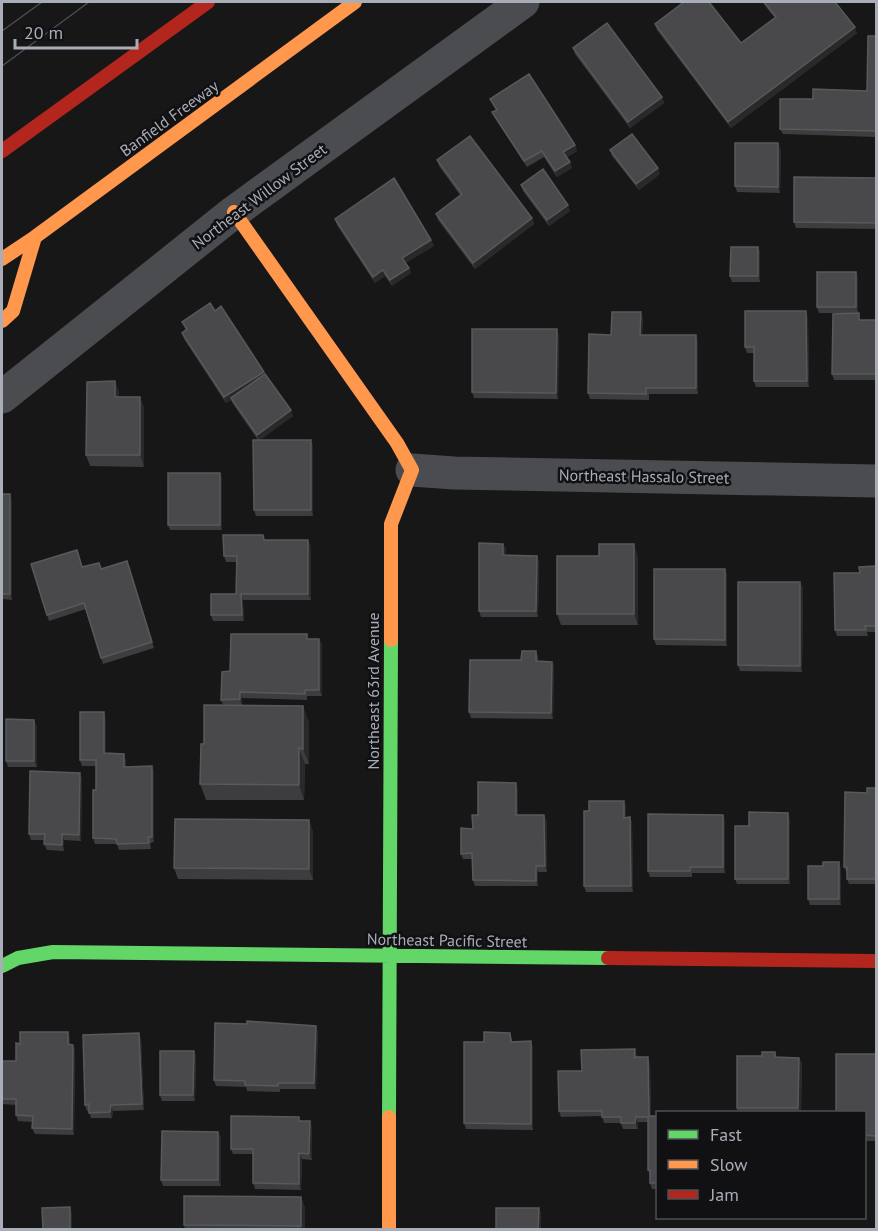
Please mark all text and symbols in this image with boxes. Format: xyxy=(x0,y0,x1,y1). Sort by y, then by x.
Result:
scale bar xyxy=(15,12,136,50)
text: 20 m xyxy=(24,21,63,44)
street label: Banfield Freeway xyxy=(116,75,223,161)
street label: Northeast Willow Street xyxy=(188,138,331,253)
street label: Northeast Hassalo Street xyxy=(559,465,730,487)
street label: Northeast 63rd Avenue xyxy=(363,612,383,770)
street label: Northeast Pacific Street xyxy=(367,929,528,951)
legend xyxy=(656,1111,866,1219)
text: Fast xyxy=(710,1123,742,1146)
text: Slow xyxy=(710,1153,748,1176)
text: Jam xyxy=(709,1183,739,1206)

